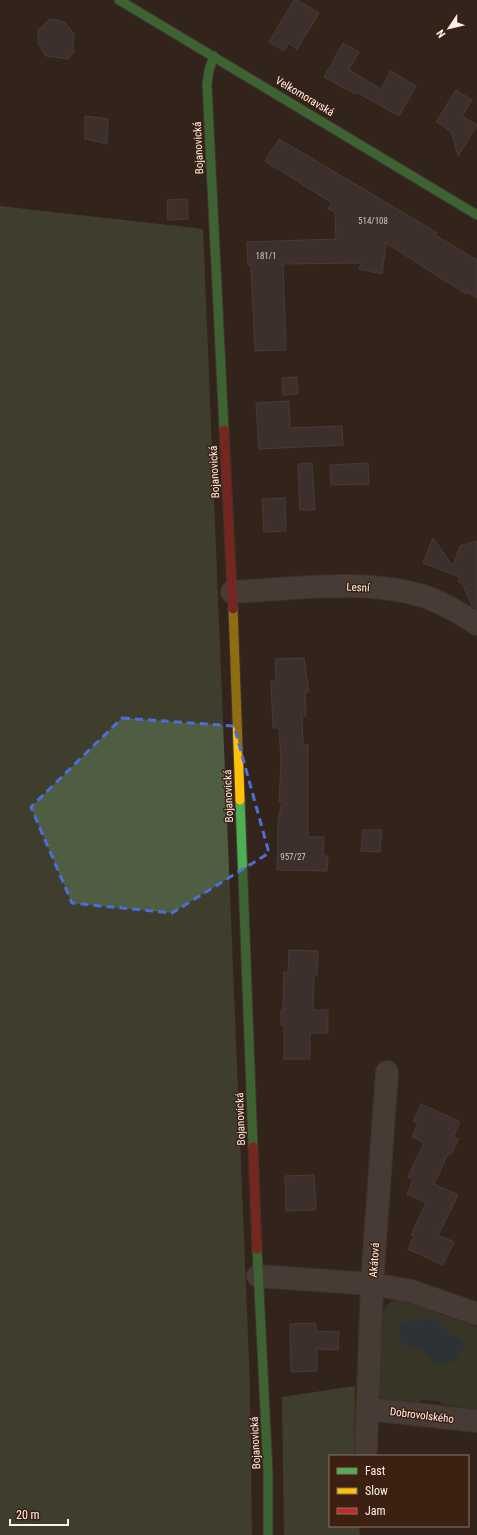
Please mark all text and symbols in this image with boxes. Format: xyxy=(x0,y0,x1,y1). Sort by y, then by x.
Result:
north arrow xyxy=(429,8,469,48)
text: N xyxy=(434,27,448,40)
street label: Velkomoravská xyxy=(273,74,336,119)
street label: Bojanovická xyxy=(191,121,206,175)
house number: 514/108 xyxy=(358,216,388,226)
house number: 181/1 xyxy=(255,251,277,261)
street label: Bojanovická xyxy=(207,445,222,499)
street label: Lesní xyxy=(346,581,370,594)
street label: Bojanovická xyxy=(221,769,236,822)
house number: 957/27 xyxy=(280,852,306,862)
street label: Bojanovická xyxy=(233,1092,248,1145)
street label: Akátová xyxy=(367,1242,382,1278)
street label: Dobrovolského xyxy=(389,1405,455,1426)
street label: Bojanovická xyxy=(248,1416,263,1470)
legend xyxy=(329,1455,469,1527)
text: Fast xyxy=(365,1464,386,1478)
text: Slow xyxy=(365,1484,388,1498)
scale bar xyxy=(10,1501,68,1527)
text: Jam xyxy=(365,1504,386,1518)
text: 20 m xyxy=(16,1508,40,1522)

